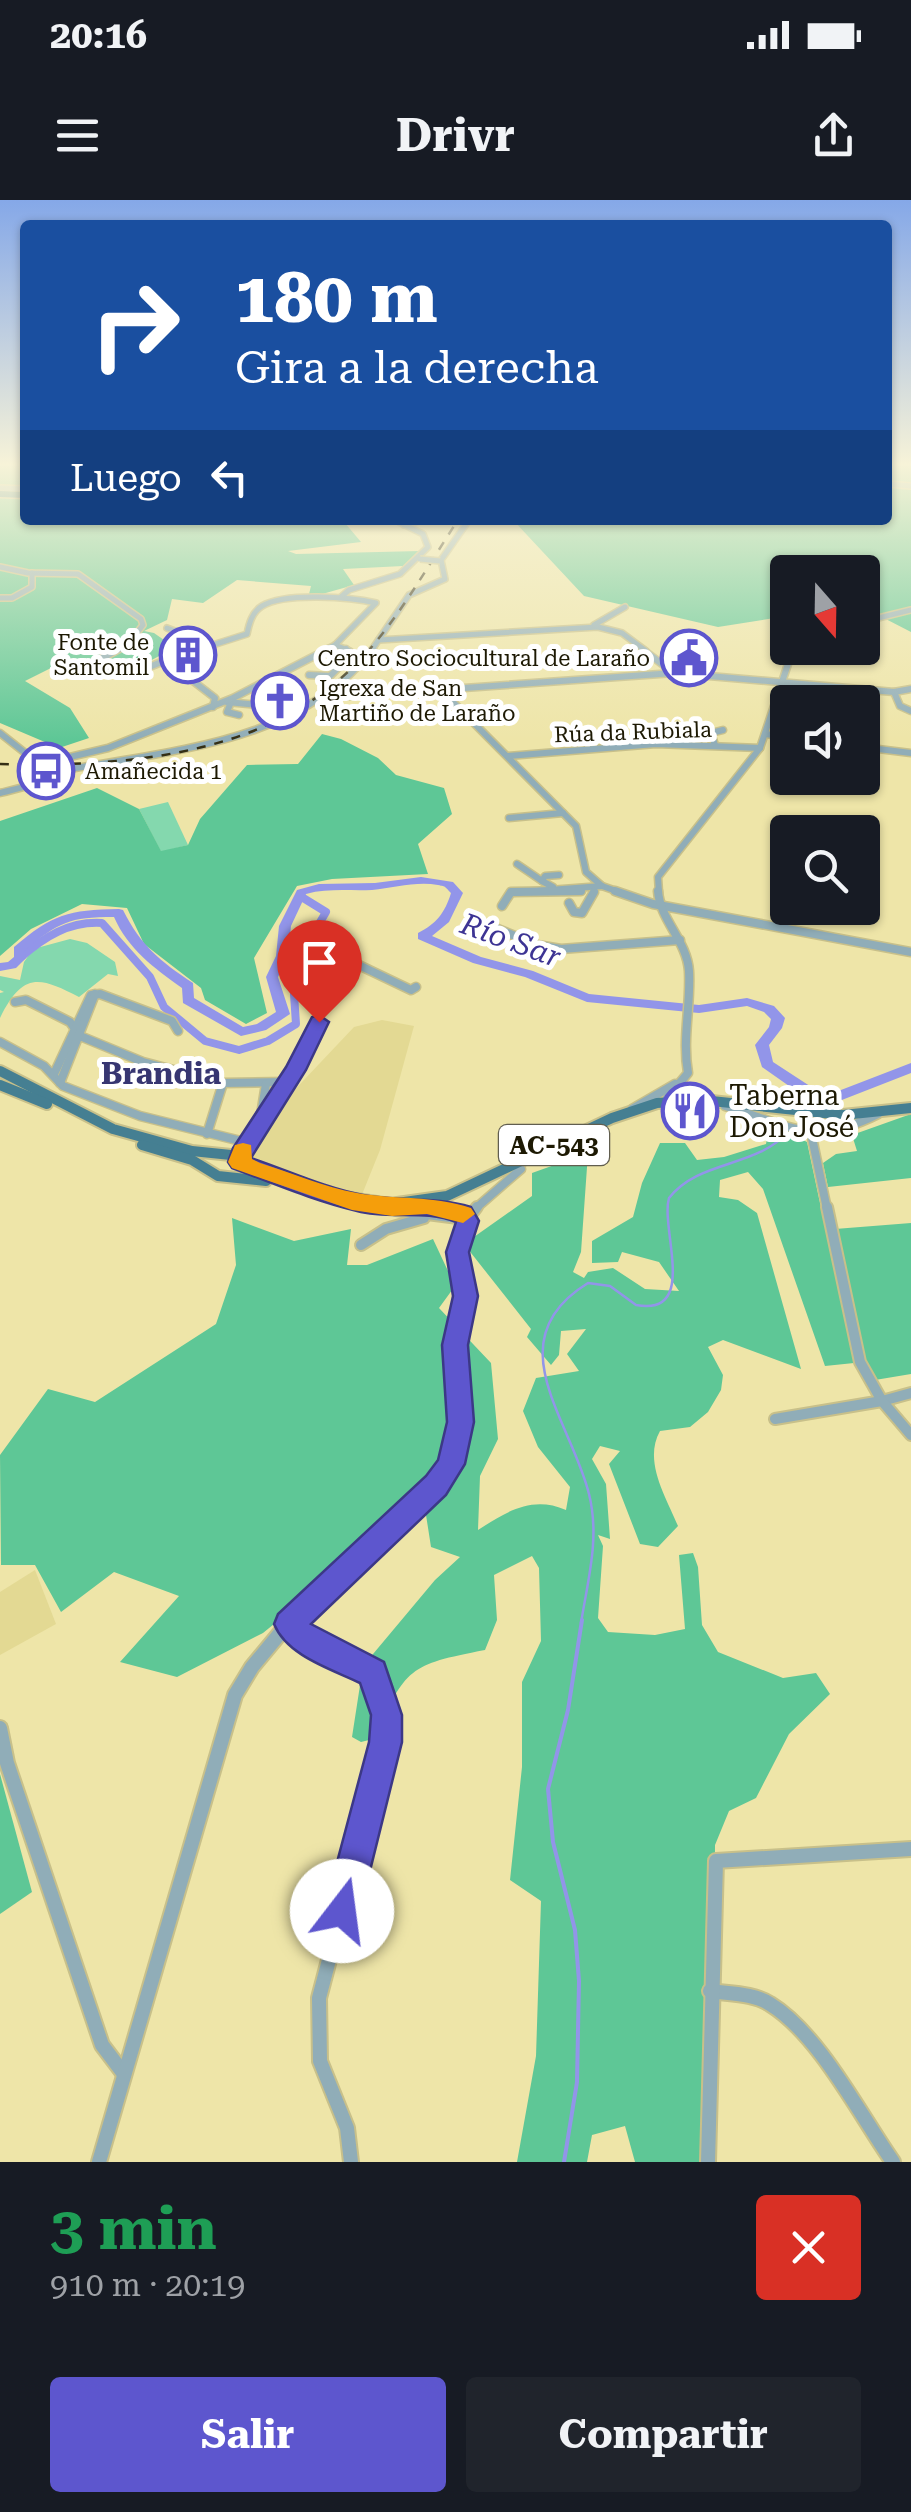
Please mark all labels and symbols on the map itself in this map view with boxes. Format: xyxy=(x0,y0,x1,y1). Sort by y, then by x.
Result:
north arrow xyxy=(770,555,880,665)
building icon: Fonte de Santomil xyxy=(158,625,218,685)
public building icon: Centro Sociocultural de Laraño xyxy=(659,628,719,688)
place label: Fonte de Santomil xyxy=(54,630,149,680)
place label: Centro Sociocultural de Laraño xyxy=(318,646,650,671)
church icon: Igrexa de San Martiño de Laraño xyxy=(250,671,310,731)
place label: Igrexa de San Martiño de Laraño xyxy=(319,676,515,726)
street label: Rúa da Rubiala xyxy=(554,717,713,747)
bus stop icon: Amañecida 1 xyxy=(16,741,76,801)
place label: Amañecida 1 xyxy=(85,759,222,784)
water label: Río Sar xyxy=(455,905,566,974)
pin xyxy=(277,920,362,1023)
district label: Brandia xyxy=(101,1056,221,1091)
place label: Taberna Don José xyxy=(729,1079,854,1144)
restaurant icon: Taberna Don José xyxy=(660,1081,720,1141)
road number: AC-543 xyxy=(499,1125,609,1165)
position arrow xyxy=(290,1859,394,1963)

